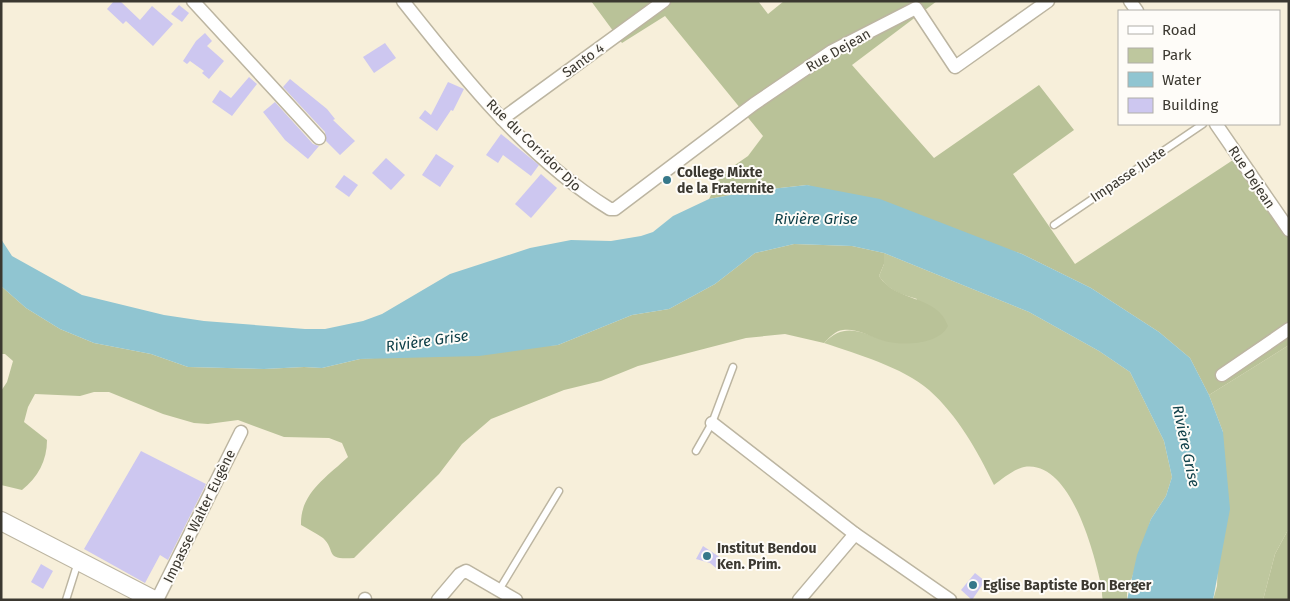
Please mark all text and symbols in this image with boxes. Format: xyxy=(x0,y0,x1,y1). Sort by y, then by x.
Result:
legend xyxy=(1118,10,1280,125)
text: Road xyxy=(1162,21,1197,39)
street label: Rue Dejean xyxy=(803,25,874,76)
street label: Santo 4 xyxy=(559,39,608,81)
text: Park xyxy=(1162,46,1192,64)
text: Water xyxy=(1162,71,1201,89)
street label: Rue du Corridor Djo xyxy=(483,96,585,195)
text: Building xyxy=(1162,96,1218,114)
street label: Impasse Juste xyxy=(1087,143,1169,206)
street label: Rue Dejean xyxy=(1224,143,1279,212)
place label: College Mixte de la Fraternite xyxy=(677,164,774,197)
marker: College Mixte de la Fraternite xyxy=(661,174,673,186)
water label: Rivière Grise xyxy=(774,210,858,228)
water label: Rivière Grise xyxy=(385,326,470,356)
water label: Rivière Grise xyxy=(1169,403,1204,489)
street label: Impasse Walter Eugène xyxy=(160,447,239,586)
place label: Institut Bendou Ken. Prim. xyxy=(717,540,816,573)
marker: Institut Bendou Ken. Prim. xyxy=(701,550,713,562)
place label: Eglise Baptiste Bon Berger xyxy=(983,577,1152,594)
marker: Eglise Baptiste Bon Berger xyxy=(967,579,979,591)

